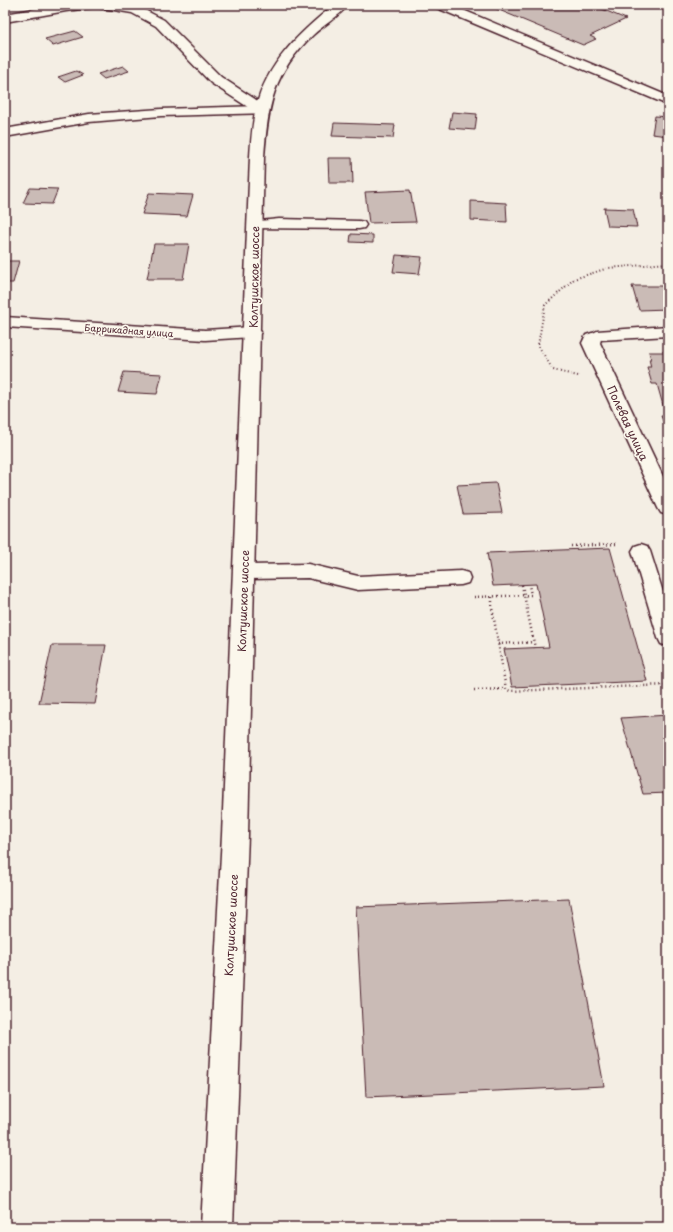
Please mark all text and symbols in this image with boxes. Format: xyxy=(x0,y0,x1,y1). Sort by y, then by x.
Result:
street label: Колтушское шоссе xyxy=(245,226,263,328)
street label: Баррикадная улица xyxy=(84,320,174,340)
street label: Полевая улица xyxy=(603,383,653,464)
street label: Колтушское шоссе xyxy=(233,550,253,652)
street label: Колтушское шоссе xyxy=(220,873,242,976)

